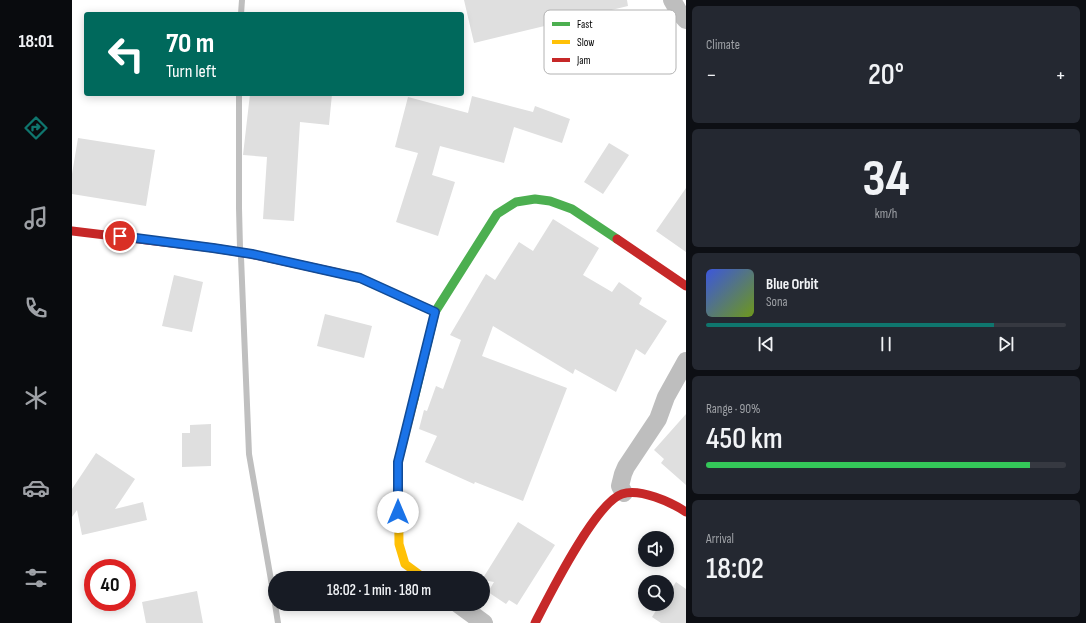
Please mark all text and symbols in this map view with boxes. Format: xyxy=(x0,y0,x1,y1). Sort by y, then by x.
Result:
legend xyxy=(544,10,676,74)
text: Fast xyxy=(577,18,593,31)
text: 70 m xyxy=(166,27,214,60)
icon: left xyxy=(100,28,152,80)
text: 18:01 xyxy=(18,31,54,52)
text: Slow xyxy=(577,36,594,49)
text: Climate xyxy=(706,37,740,53)
text: Jam xyxy=(576,54,591,67)
text: 20° xyxy=(868,57,904,93)
text: Turn left xyxy=(166,61,217,82)
text: − xyxy=(706,62,717,89)
text: + xyxy=(1055,62,1066,89)
icon: directions xyxy=(22,114,50,142)
text: 34 xyxy=(862,148,910,211)
icon: music xyxy=(22,204,50,232)
text: km/h xyxy=(875,206,897,222)
pin xyxy=(103,219,137,253)
icon: arrive xyxy=(109,225,131,247)
text: Blue Orbit xyxy=(766,275,818,294)
icon: phone xyxy=(22,294,50,322)
text: Sona xyxy=(766,294,788,310)
icon: previous xyxy=(755,333,777,355)
icon: pause xyxy=(875,333,897,355)
icon: next xyxy=(995,333,1017,355)
icon: climate xyxy=(22,384,50,412)
text: Range · 90% xyxy=(706,401,760,417)
text: 450 km xyxy=(706,421,783,457)
icon: car xyxy=(22,474,50,502)
position arrow xyxy=(377,491,419,533)
map controls xyxy=(638,531,674,611)
button: sound xyxy=(638,531,674,567)
text: Arrival xyxy=(706,531,734,547)
text: 18:02 xyxy=(706,551,764,587)
speed limit sign: 40 xyxy=(84,559,136,611)
icon: filters xyxy=(22,564,50,592)
button: search xyxy=(638,575,674,611)
text: 18:02 · 1 min · 180 m xyxy=(327,581,431,600)

